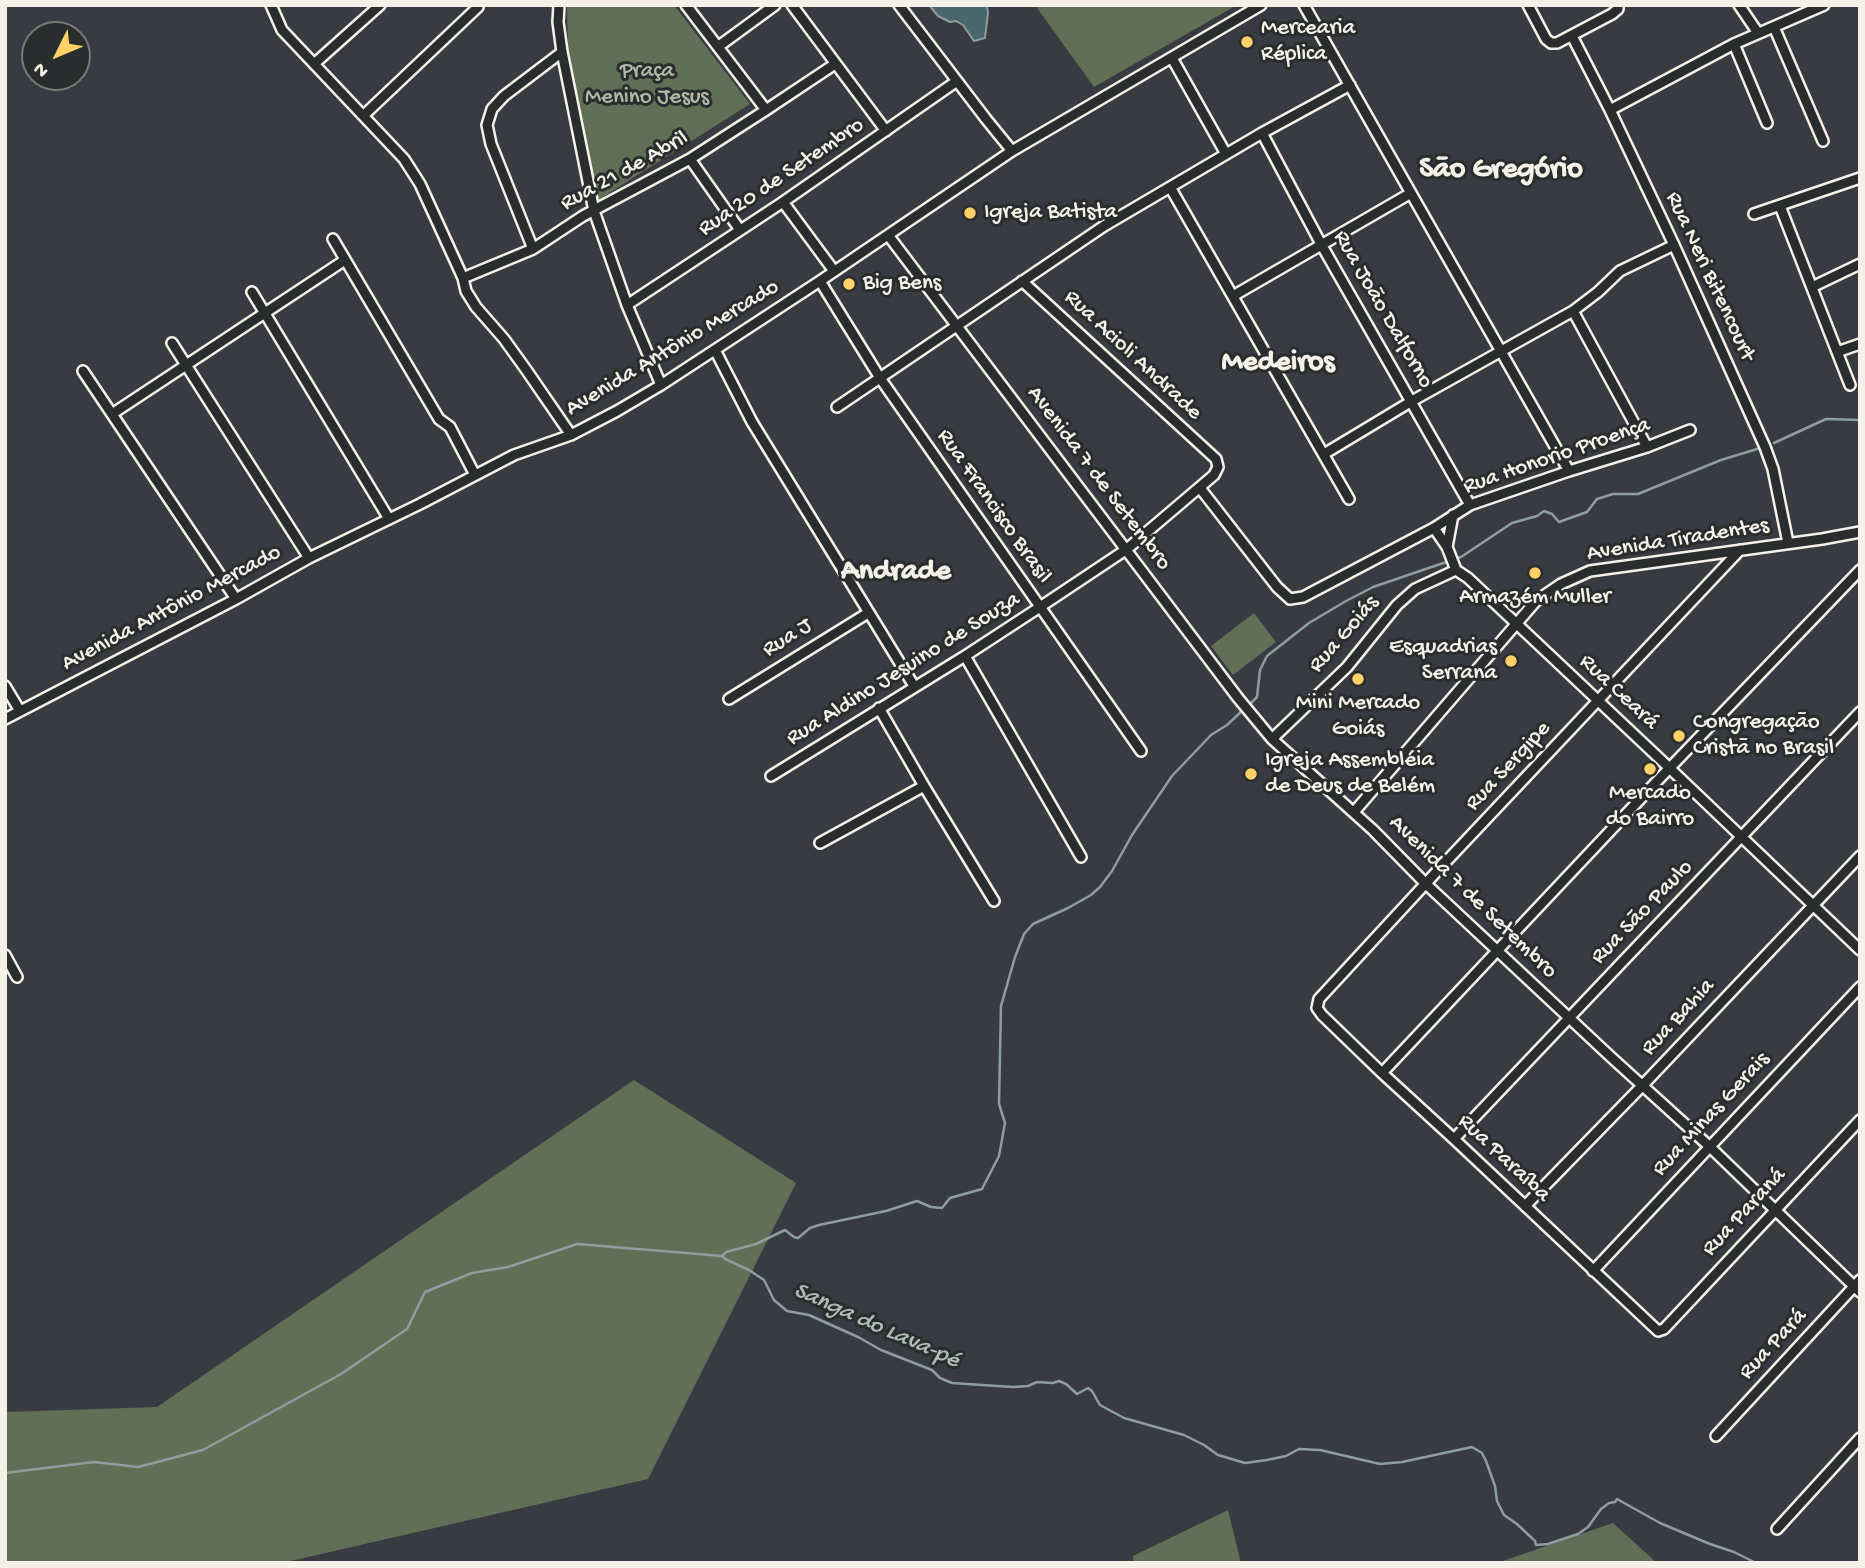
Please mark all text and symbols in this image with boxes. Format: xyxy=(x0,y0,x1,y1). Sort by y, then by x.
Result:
place label: Mercearia Réplica xyxy=(1261,15,1355,69)
north arrow xyxy=(21,21,91,91)
marker: Mercearia Réplica xyxy=(1239,34,1255,50)
text: N xyxy=(29,57,54,82)
park label: Praça Menino Jesus xyxy=(585,58,709,112)
street label: Rua 20 de Setembro xyxy=(694,112,870,244)
street label: Rua 21 de Abril xyxy=(556,126,694,218)
district label: São Gregório xyxy=(1419,153,1583,189)
street label: Rua Neri Bitencourt xyxy=(1658,188,1760,366)
place label: Igreja Batista xyxy=(984,199,1117,227)
marker: Igreja Batista xyxy=(962,205,978,221)
street label: Rua João Dalforno xyxy=(1326,226,1438,394)
place label: Big Bens xyxy=(863,270,941,298)
street label: Avenida Antônio Mercado xyxy=(561,274,785,424)
marker: Big Bens xyxy=(841,276,857,292)
street label: Rua Acioli Andrade xyxy=(1057,285,1207,427)
district label: Medeiros xyxy=(1221,346,1335,382)
street label: Avenida 7 de Setembro xyxy=(1020,381,1176,577)
street label: Rua Honorio Proença xyxy=(1460,412,1654,502)
street label: Rua Francisco Brasil xyxy=(929,424,1057,590)
street label: Avenida Tiradentes xyxy=(1585,513,1771,569)
street label: Avenida Antônio Mercado xyxy=(58,539,286,679)
district label: Andrade xyxy=(841,555,951,591)
marker: Armazém Muller xyxy=(1527,565,1543,581)
place label: Armazém Muller xyxy=(1459,584,1611,612)
street label: Rua Aldino Jesuino de Souza xyxy=(782,587,1026,753)
street label: Rua Goiás xyxy=(1304,591,1386,679)
street label: Rua J xyxy=(758,613,818,665)
place label: Esquadrias Serrana xyxy=(1389,634,1497,688)
street label: Rua Ceará xyxy=(1572,649,1664,737)
marker: Esquadrias Serrana xyxy=(1503,653,1519,669)
marker: Mini Mercado Goiás xyxy=(1350,671,1366,687)
place label: Mini Mercado Goiás xyxy=(1296,690,1420,744)
place label: Congregação Cristã no Brasil xyxy=(1693,709,1834,763)
street label: Rua Sergipe xyxy=(1460,716,1558,818)
marker: Congregação Cristã no Brasil xyxy=(1671,728,1687,744)
place label: Igreja Assembléia de Deus de Belém xyxy=(1265,747,1435,801)
marker: Mercado do Bairro xyxy=(1642,761,1658,777)
marker: Igreja Assembléia de Deus de Belém xyxy=(1243,766,1259,782)
place label: Mercado do Bairro xyxy=(1606,780,1694,834)
street label: Avenida 7 de Setembro xyxy=(1382,810,1562,986)
street label: Rua São Paulo xyxy=(1586,855,1700,971)
street label: Rua Bahia xyxy=(1636,974,1722,1062)
street label: Rua Minas Gerais xyxy=(1647,1047,1777,1183)
street label: Rua Paraíba xyxy=(1451,1109,1555,1209)
street label: Rua Paraná xyxy=(1697,1163,1793,1263)
water label: Sanga do Lava-pé xyxy=(789,1278,963,1376)
street label: Rua Pará xyxy=(1734,1304,1814,1386)

